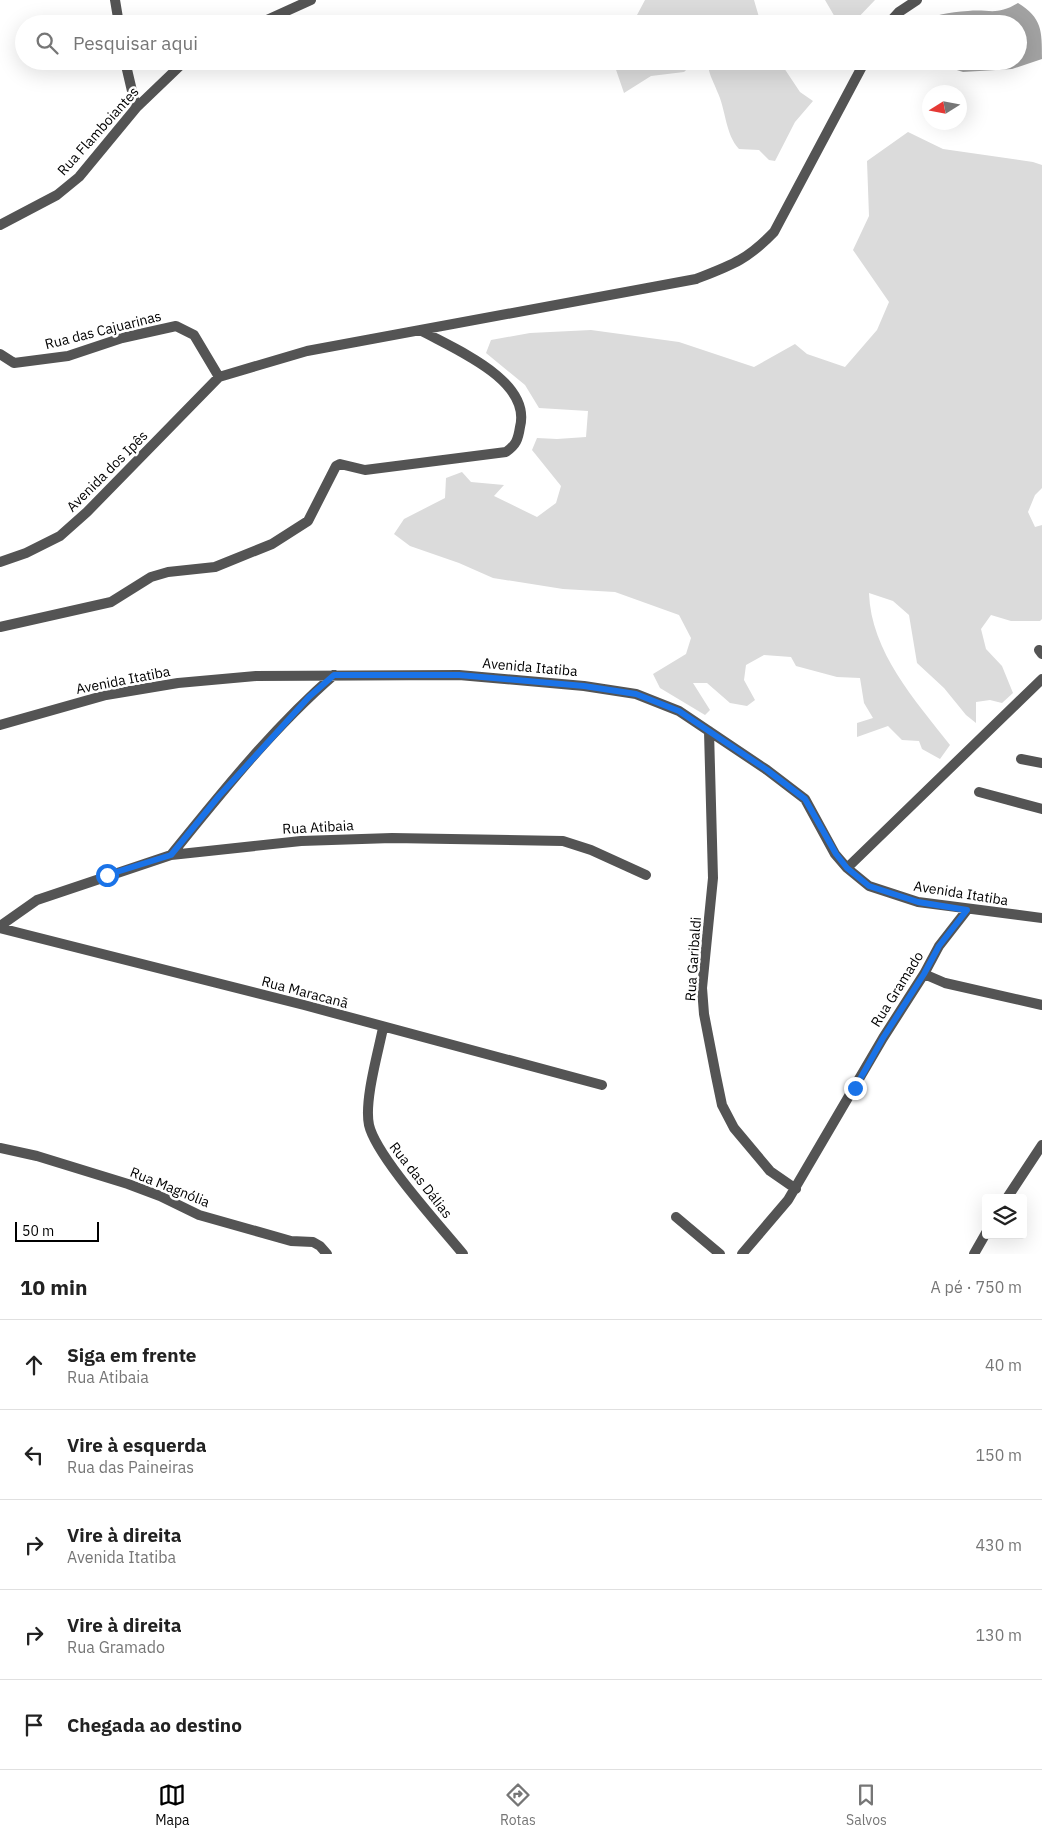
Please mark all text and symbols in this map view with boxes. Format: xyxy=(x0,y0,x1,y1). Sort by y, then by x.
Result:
search box xyxy=(15,15,1027,70)
icon: search xyxy=(33,29,61,57)
text: Pesquisar aqui xyxy=(73,31,198,55)
street label: Rua Flamboiantes xyxy=(53,83,143,179)
north arrow xyxy=(922,85,967,130)
street label: Rua das Cajuarinas xyxy=(43,307,163,353)
street label: Avenida dos Ipês xyxy=(63,426,152,515)
street label: Avenida Itatiba xyxy=(482,654,579,680)
street label: Avenida Itatiba xyxy=(74,662,172,698)
street label: Rua Atibaia xyxy=(282,816,355,838)
route start xyxy=(96,864,119,887)
street label: Avenida Itatiba xyxy=(912,877,1010,909)
street label: Rua Garibaldi xyxy=(681,916,705,1002)
street label: Rua Gramado xyxy=(867,948,927,1030)
street label: Rua Maracanã xyxy=(260,972,351,1012)
route end xyxy=(844,1077,867,1100)
street label: Rua das Dálias xyxy=(386,1138,456,1222)
street label: Rua Magnólia xyxy=(127,1163,213,1211)
map controls xyxy=(982,1194,1027,1239)
button: layers xyxy=(982,1194,1027,1239)
scale bar xyxy=(15,1219,99,1242)
text: 50 m xyxy=(22,1222,54,1240)
text: 10 min xyxy=(20,1273,87,1301)
text: A pé · 750 m xyxy=(931,1277,1022,1297)
text: Siga em frente xyxy=(67,1343,197,1367)
icon: ahead xyxy=(20,1351,48,1379)
text: 40 m xyxy=(985,1355,1022,1375)
text: Rua Atibaia xyxy=(67,1367,149,1387)
text: Vire à esquerda xyxy=(67,1433,207,1457)
icon: left xyxy=(20,1441,48,1469)
text: 150 m xyxy=(975,1445,1022,1465)
text: Rua das Paineiras xyxy=(67,1457,194,1477)
text: Vire à direita xyxy=(67,1523,182,1547)
icon: right xyxy=(20,1531,48,1559)
text: 430 m xyxy=(975,1535,1022,1555)
text: Avenida Itatiba xyxy=(67,1547,176,1567)
text: Vire à direita xyxy=(67,1613,182,1637)
icon: right xyxy=(20,1621,48,1649)
text: 130 m xyxy=(975,1625,1022,1645)
text: Rua Gramado xyxy=(67,1637,165,1657)
icon: arrive xyxy=(20,1711,48,1739)
text: Chegada ao destino xyxy=(67,1713,242,1737)
tab: Mapa xyxy=(155,1781,190,1829)
tab: Rotas xyxy=(500,1781,536,1829)
tab: Salvos xyxy=(846,1781,887,1829)

